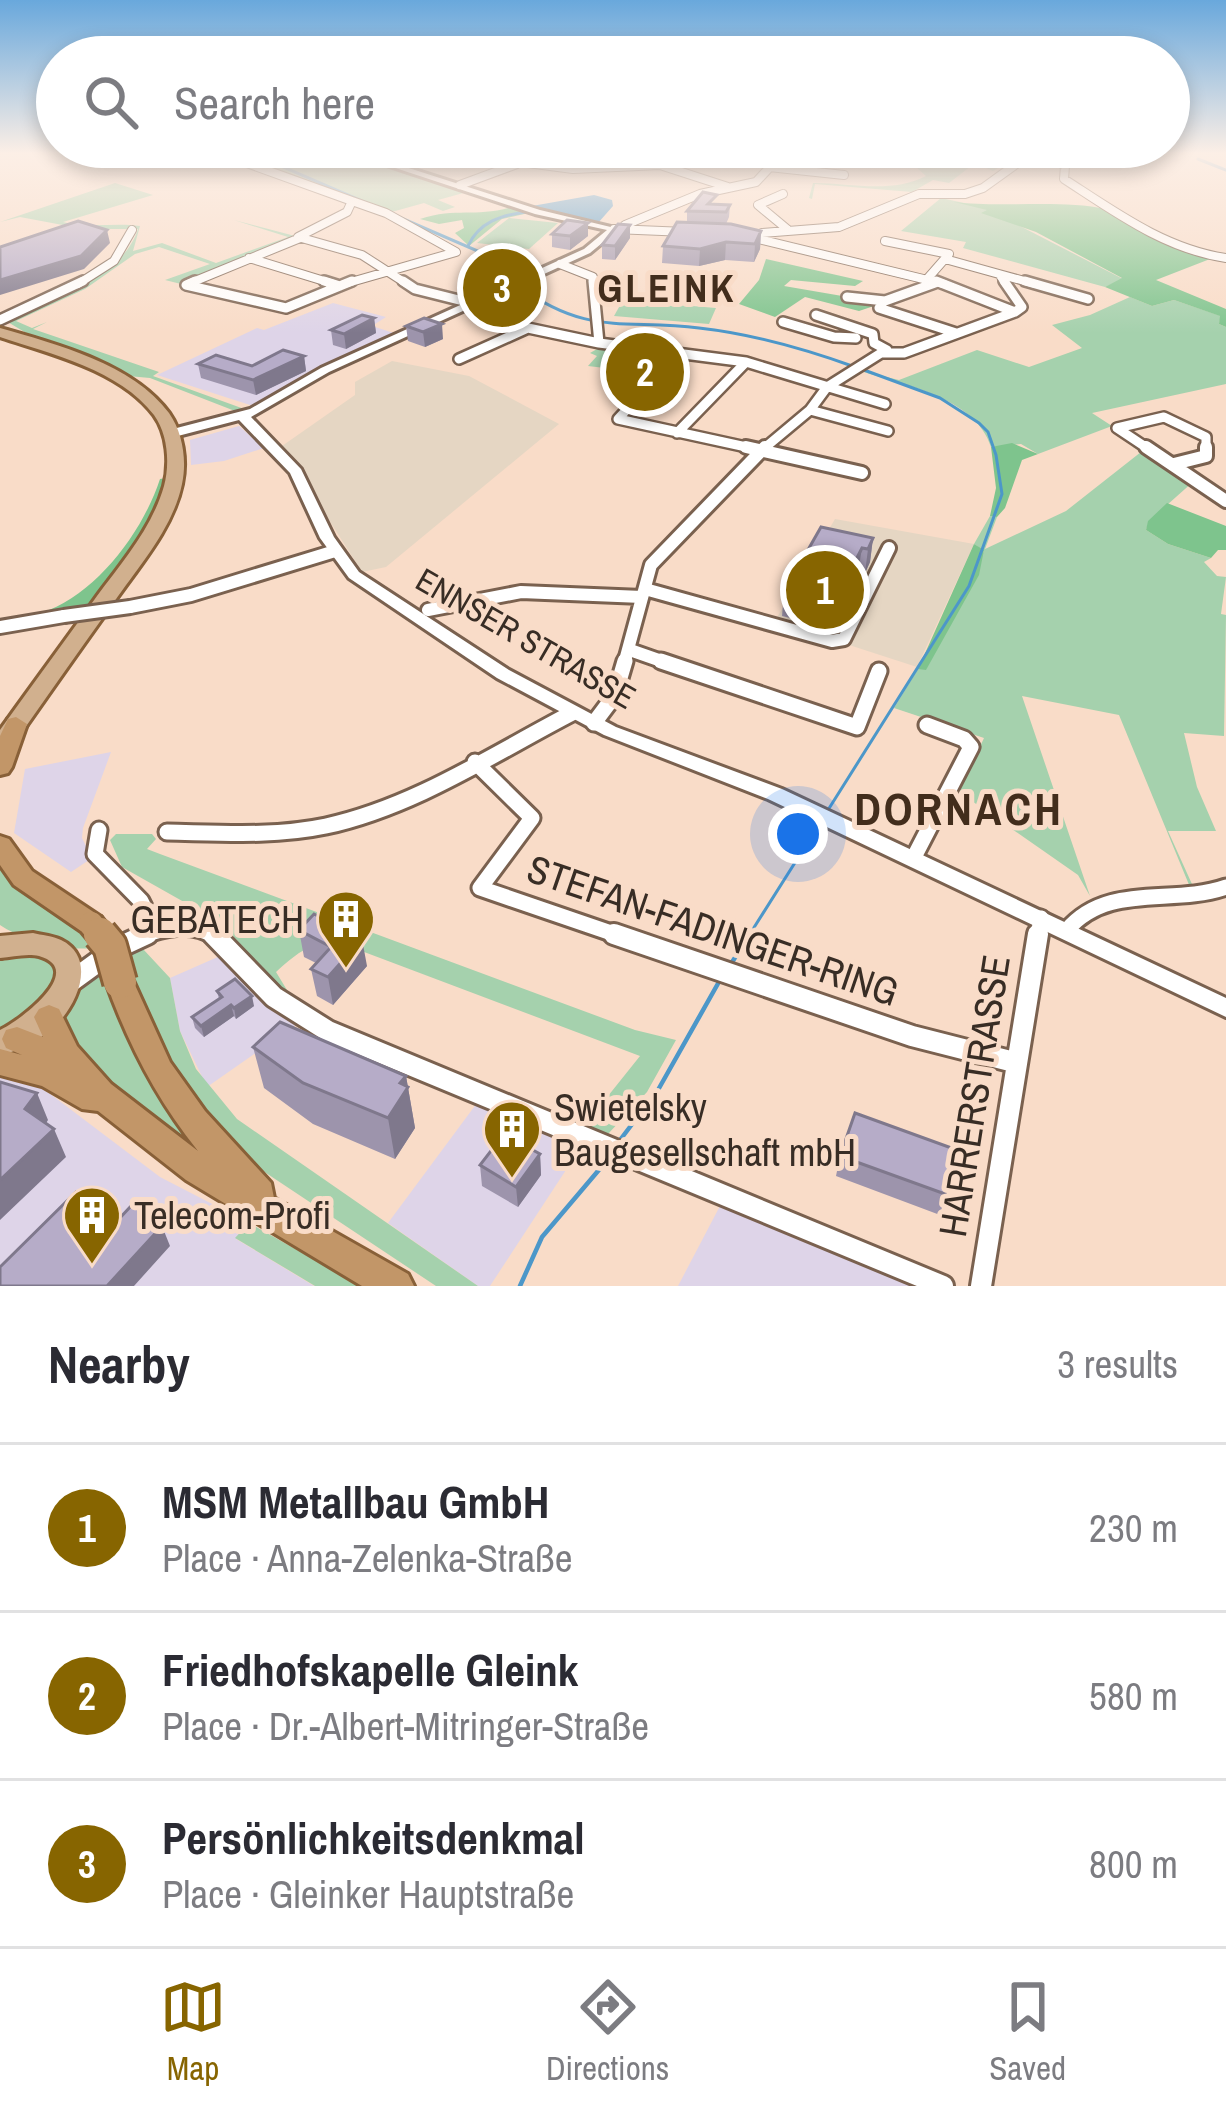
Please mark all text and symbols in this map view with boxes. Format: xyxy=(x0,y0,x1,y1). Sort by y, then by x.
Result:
search box xyxy=(36,36,1190,168)
icon: search xyxy=(78,69,144,135)
text: Search here xyxy=(174,72,375,133)
pin: 3 xyxy=(463,243,541,333)
district label: GLEINK xyxy=(598,262,736,314)
pin: 2 xyxy=(606,327,684,417)
pin: 1 xyxy=(786,545,864,635)
street label: ENNSER STRASSE xyxy=(408,557,644,719)
district label: DORNACH xyxy=(854,778,1064,839)
your location xyxy=(768,804,828,864)
street label: STEFAN-FADINGER-RING xyxy=(521,842,905,1018)
building icon: GEBATECH xyxy=(315,888,377,970)
place label: GEBATECH xyxy=(130,893,304,945)
street label: HARRERSTRASSE xyxy=(926,952,1022,1240)
place label: Swietelsky Baugesellschaft mbH xyxy=(554,1081,856,1178)
building icon: Swietelsky Baugesellschaft mbH xyxy=(481,1098,543,1180)
building icon: Telecom-Profi xyxy=(61,1184,123,1266)
place label: Telecom-Profi xyxy=(134,1189,331,1241)
text: Nearby xyxy=(48,1330,190,1399)
text: 3 results xyxy=(1057,1338,1178,1390)
text: MSM Metallbau GmbH xyxy=(162,1471,550,1532)
text: 1 xyxy=(78,1502,96,1554)
text: 230 m xyxy=(1089,1502,1178,1554)
text: Place · Anna-Zelenka-Straße xyxy=(162,1532,573,1584)
text: Friedhofskapelle Gleink xyxy=(162,1639,578,1700)
text: 2 xyxy=(78,1670,96,1722)
text: 580 m xyxy=(1089,1670,1178,1722)
text: Place · Dr.-Albert-Mitringer-Straße xyxy=(162,1700,649,1752)
text: Persönlichkeitsdenkmal xyxy=(162,1807,585,1868)
text: 3 xyxy=(78,1838,96,1890)
text: 800 m xyxy=(1089,1838,1178,1890)
text: Place · Gleinker Hauptstraße xyxy=(162,1868,574,1920)
tab: Map xyxy=(160,1974,226,2090)
tab: Directions xyxy=(546,1974,669,2090)
tab: Saved xyxy=(989,1974,1066,2090)

